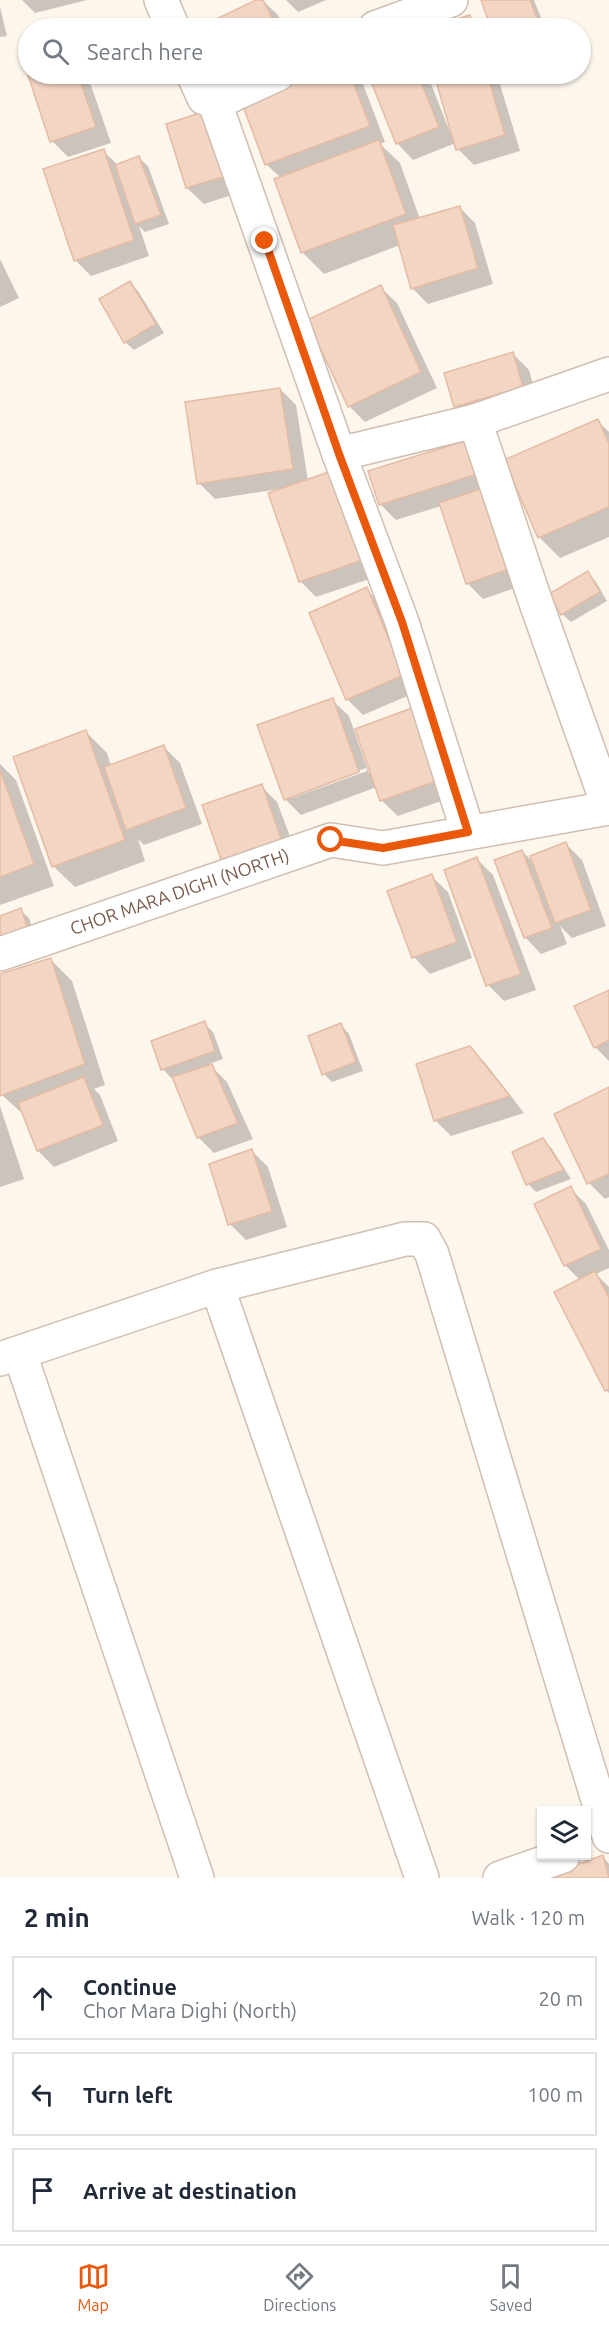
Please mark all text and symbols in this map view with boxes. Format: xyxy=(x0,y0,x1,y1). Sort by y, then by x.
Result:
search box xyxy=(18,18,591,84)
icon: search xyxy=(39,35,72,68)
text: Search here xyxy=(87,39,203,64)
route end xyxy=(251,227,277,253)
route start xyxy=(317,826,343,852)
street label: CHOR MARA DIGHI (NORTH) xyxy=(67,844,292,938)
map controls xyxy=(537,1806,591,1860)
button: layers xyxy=(537,1806,591,1860)
text: 2 min xyxy=(24,1903,90,1932)
text: Walk · 120 m xyxy=(472,1906,585,1929)
text: Continue xyxy=(83,1974,177,1999)
icon: ahead xyxy=(26,1982,59,2015)
text: 20 m xyxy=(539,1987,583,2010)
text: Chor Mara Dighi (North) xyxy=(83,1999,297,2022)
icon: left xyxy=(26,2078,59,2111)
text: Turn left xyxy=(83,2082,173,2107)
text: 100 m xyxy=(527,2083,583,2106)
icon: arrive xyxy=(26,2174,59,2207)
text: Arrive at destination xyxy=(83,2178,297,2203)
tab: Map xyxy=(77,2260,110,2314)
tab: Directions xyxy=(263,2260,336,2314)
tab: Saved xyxy=(490,2260,532,2314)

